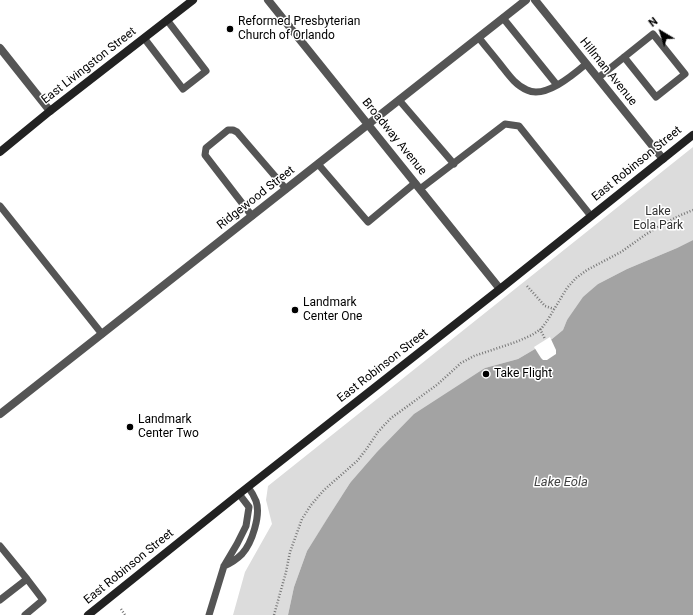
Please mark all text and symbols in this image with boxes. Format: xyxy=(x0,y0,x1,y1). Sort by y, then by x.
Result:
north arrow xyxy=(641,12,681,52)
place label: Reformed Presbyterian Church of Orlando xyxy=(238,15,360,43)
text: N xyxy=(646,15,660,30)
marker: Reformed Presbyterian Church of Orlando xyxy=(225,24,235,34)
street label: East Livingston Street xyxy=(39,25,139,107)
street label: Hillman Avenue xyxy=(576,35,640,109)
street label: Broadway Avenue xyxy=(359,96,429,178)
street label: East Robinson Street xyxy=(589,123,685,205)
street label: Ridgewood Street xyxy=(214,163,298,233)
park label: Lake Eola Park xyxy=(633,205,683,233)
place label: Landmark Center One xyxy=(303,296,362,324)
marker: Landmark Center One xyxy=(290,305,300,315)
street label: East Robinson Street xyxy=(335,326,431,406)
place label: Take Flight xyxy=(494,367,552,381)
marker: Take Flight xyxy=(481,369,491,379)
place label: Landmark Center Two xyxy=(138,413,199,441)
marker: Landmark Center Two xyxy=(125,422,135,432)
water label: Lake Eola xyxy=(534,475,588,491)
street label: East Robinson Street xyxy=(81,526,177,608)

